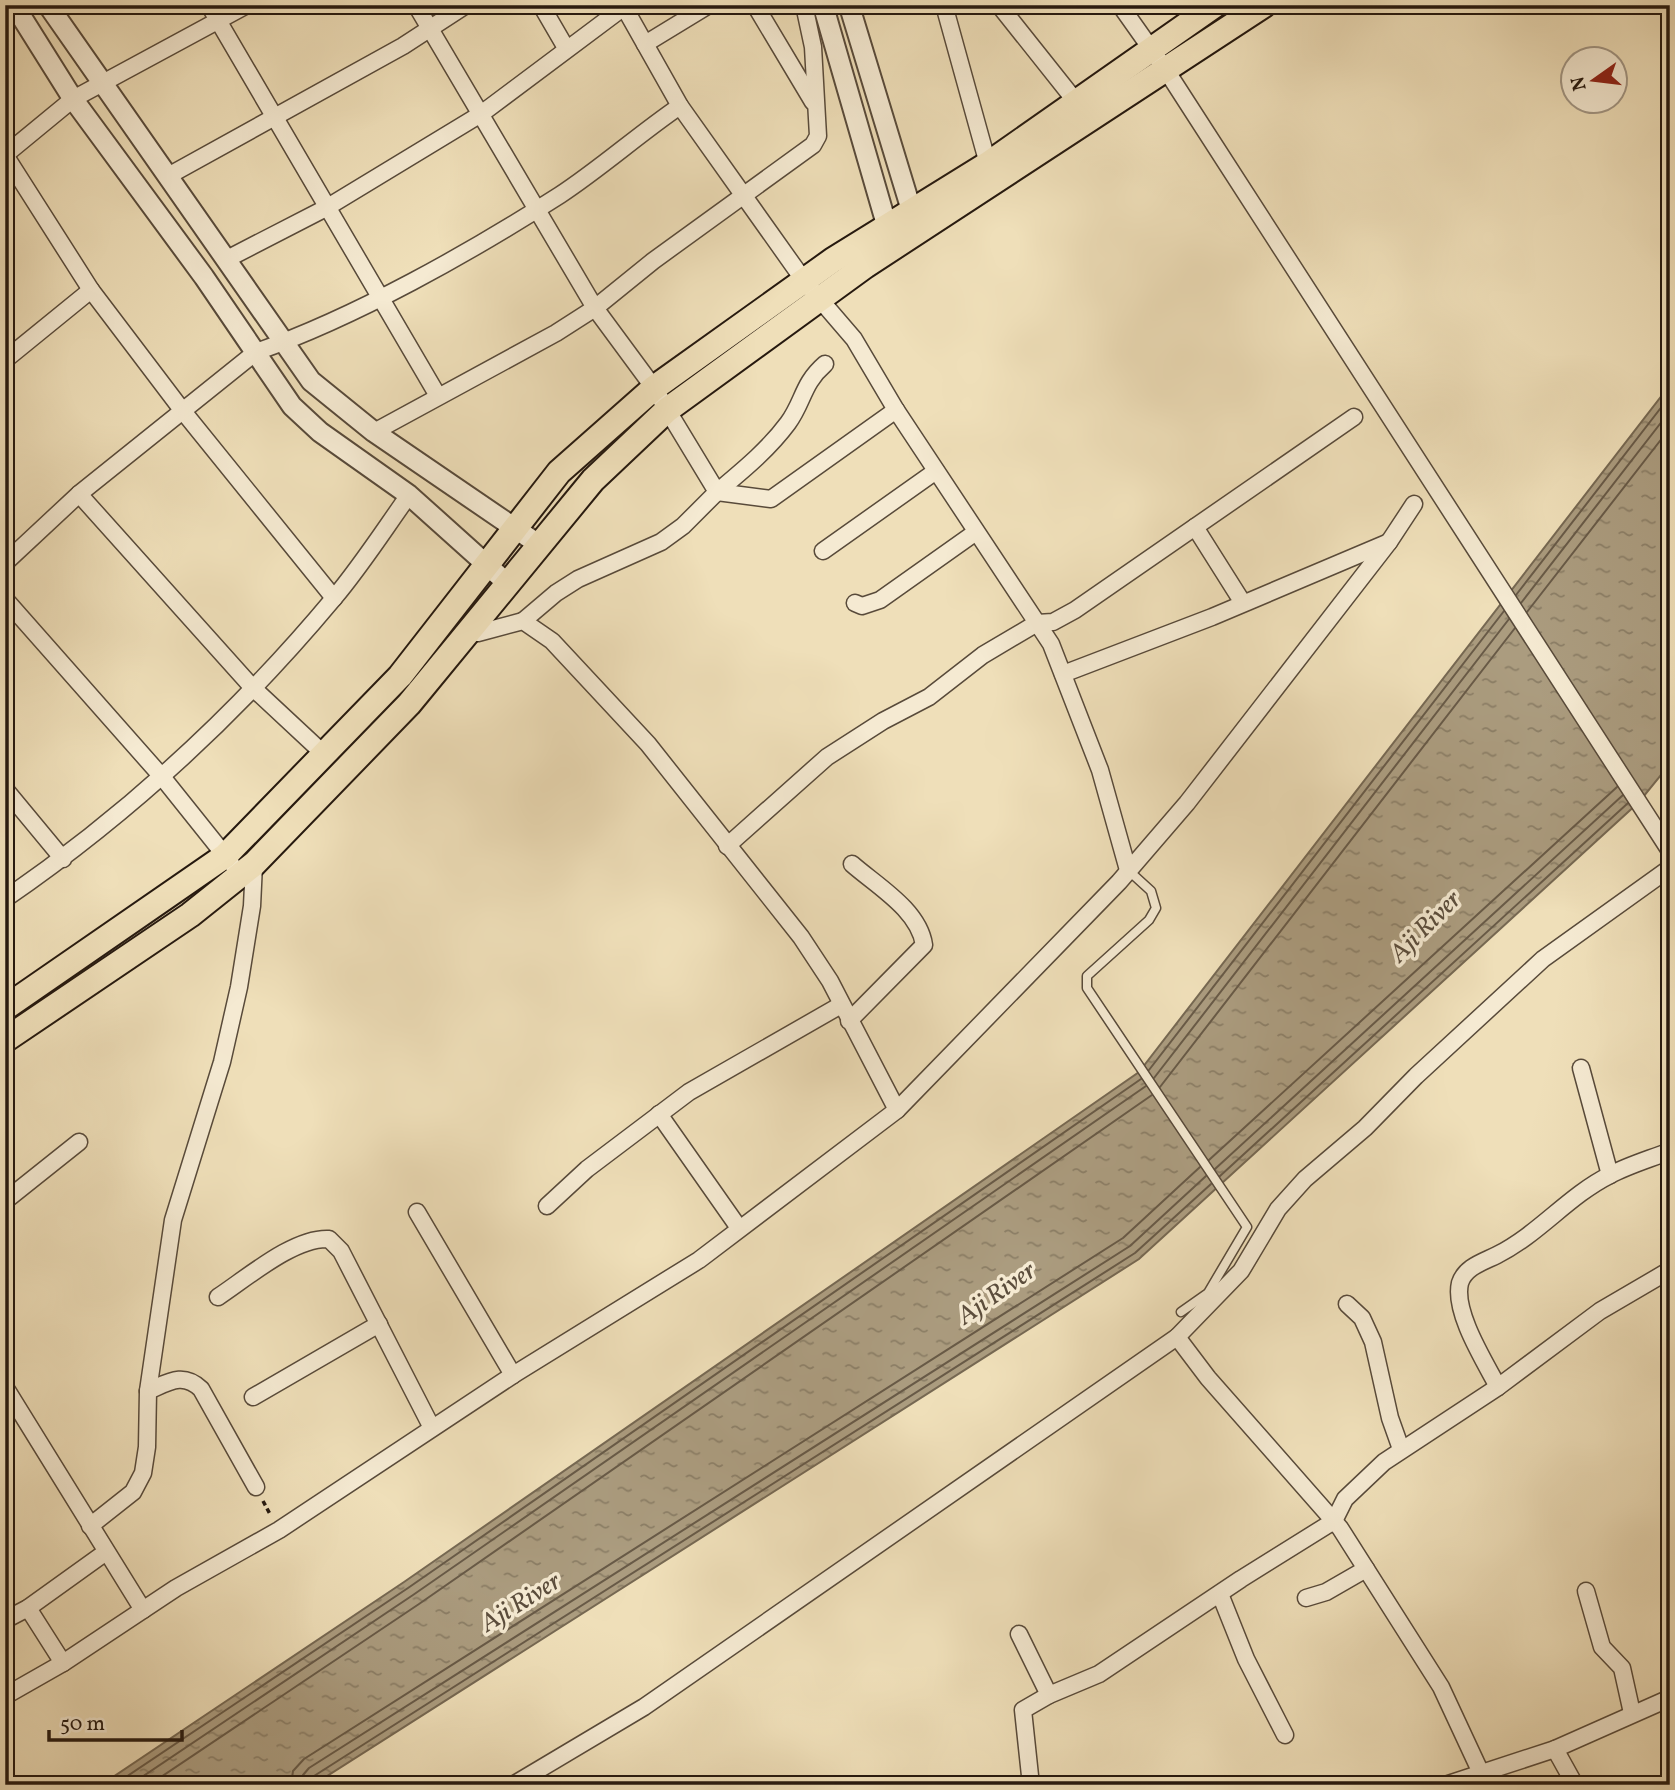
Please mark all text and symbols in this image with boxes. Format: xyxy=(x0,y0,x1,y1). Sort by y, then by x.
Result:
north arrow xyxy=(1560,46,1630,116)
text: N xyxy=(1565,74,1594,93)
water label: Aji River xyxy=(1381,883,1470,972)
water label: Aji River xyxy=(949,1254,1044,1335)
water label: Aji River xyxy=(473,1564,568,1642)
scale bar xyxy=(49,1699,182,1743)
text: 50 m xyxy=(60,1710,105,1739)

